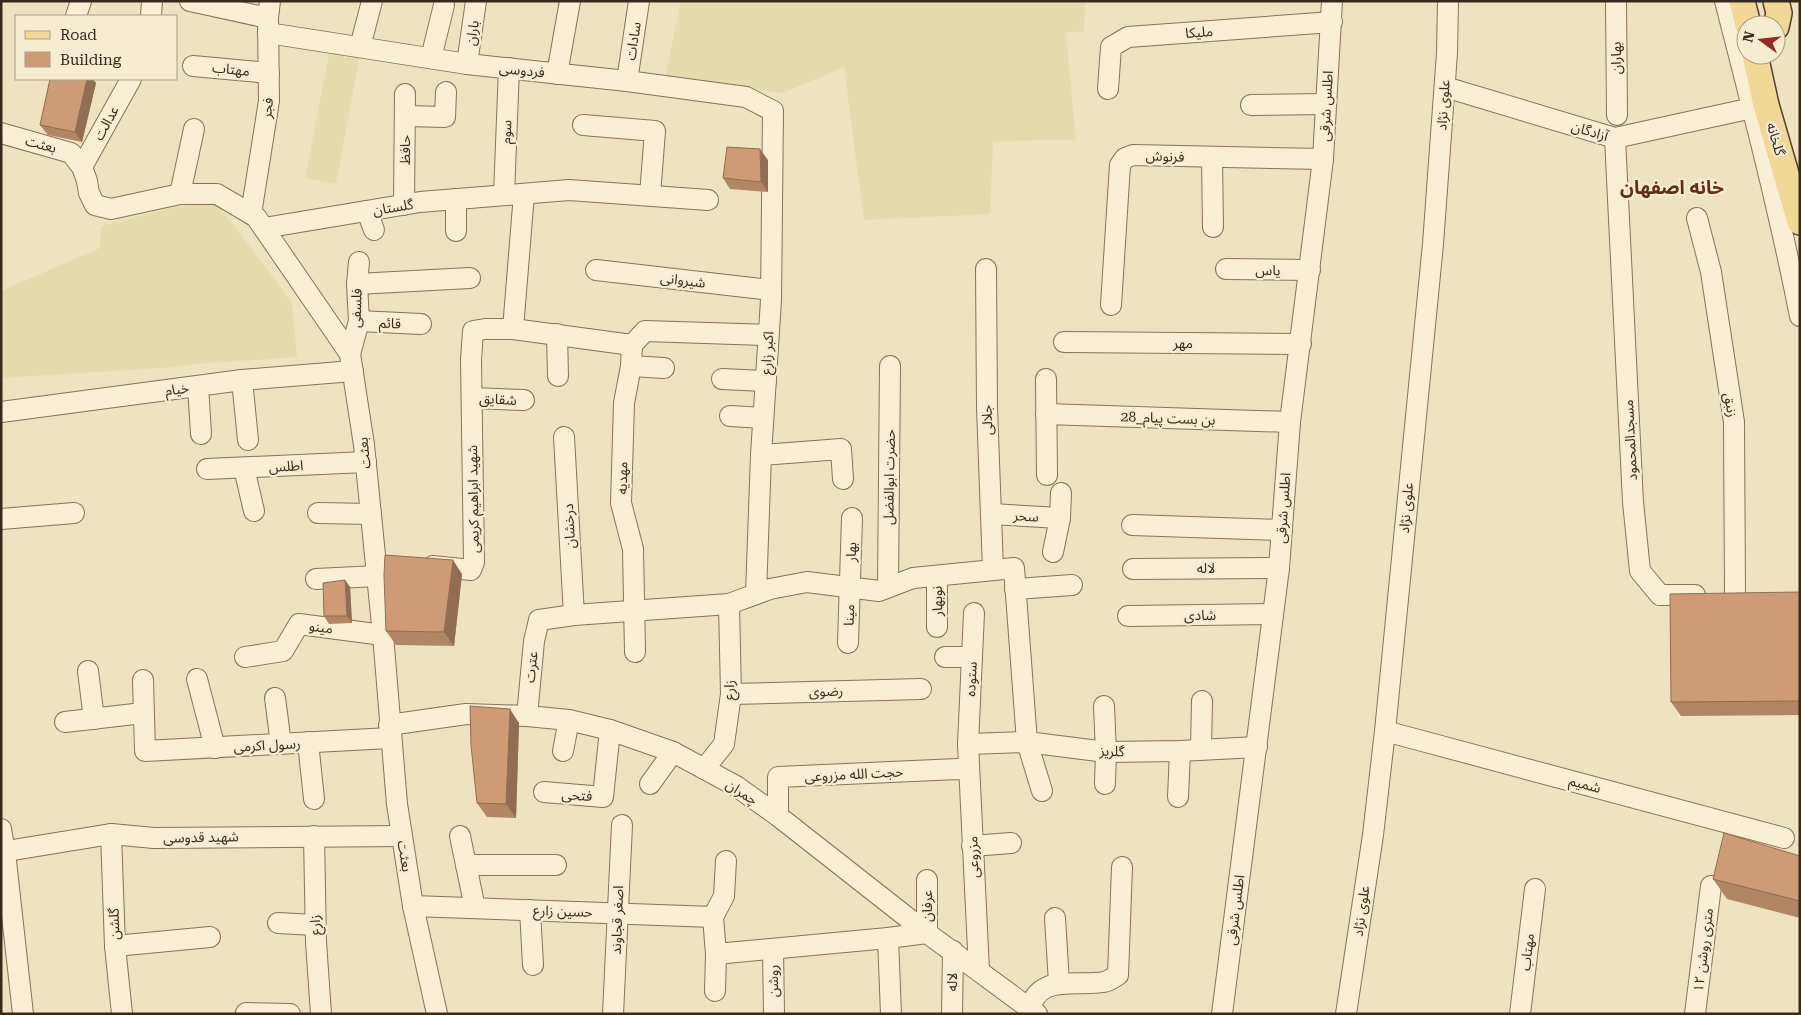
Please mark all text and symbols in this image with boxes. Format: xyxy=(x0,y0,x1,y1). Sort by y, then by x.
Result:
legend xyxy=(15,15,178,80)
north arrow xyxy=(1736,15,1786,65)
street label: باران xyxy=(462,19,483,47)
street label: سادات xyxy=(622,20,644,61)
street label: ملیکا xyxy=(1184,23,1214,41)
text: Road xyxy=(60,26,97,44)
text: N xyxy=(1739,29,1758,44)
street label: بهاران xyxy=(1608,41,1625,74)
text: Building xyxy=(60,51,122,69)
street label: مهتاب xyxy=(211,59,251,80)
street label: فردوسی xyxy=(498,60,546,81)
street label: اطلس شرقی xyxy=(1316,70,1337,142)
street label: علوی نژاد xyxy=(1433,79,1454,131)
street label: فجر xyxy=(258,97,277,120)
street label: عدالت xyxy=(90,103,122,143)
street label: آزادگان xyxy=(1569,118,1611,145)
street label: سوم xyxy=(498,120,517,145)
street label: گلخانه xyxy=(1764,121,1788,158)
street label: بعثت xyxy=(24,132,59,156)
street label: حافظ xyxy=(397,135,413,165)
street label: فرنوش xyxy=(1145,147,1185,166)
district label: خانه اصفهان xyxy=(1620,176,1724,199)
street label: گلستان xyxy=(372,196,415,219)
street label: یاس xyxy=(1255,262,1281,279)
street label: شیروانی xyxy=(659,269,707,292)
street label: فلسفی xyxy=(347,288,366,328)
street label: قائم xyxy=(378,314,401,335)
street label: اکبر زارع xyxy=(758,331,779,375)
street label: مهر xyxy=(1172,335,1193,352)
street label: خیام xyxy=(164,379,191,402)
street label: شقایق xyxy=(479,390,517,410)
street label: زنبق xyxy=(1719,392,1741,419)
street label: مسجدالمحمود xyxy=(1620,399,1641,481)
street label: جلالی xyxy=(978,404,997,436)
street label: بن بست پیام_28 xyxy=(1120,408,1216,431)
street label: حضرت ابوالفضل xyxy=(880,429,899,525)
street label: بعثت xyxy=(354,436,374,470)
street label: شهید ابراهیم کریمی xyxy=(464,445,485,553)
street label: اطلس xyxy=(268,457,304,476)
street label: مهدیه xyxy=(614,461,631,495)
street label: اطلس شرقی xyxy=(1273,472,1294,544)
street label: علوی نژاد xyxy=(1396,482,1417,534)
street label: درخشان xyxy=(560,503,579,549)
street label: سحر xyxy=(1012,507,1039,526)
street label: بهار xyxy=(843,541,860,563)
street label: لاله xyxy=(1197,560,1215,576)
street label: نوبهار xyxy=(929,585,946,617)
street label: مینا xyxy=(841,604,857,626)
street label: شادی xyxy=(1184,607,1216,624)
street label: مینو xyxy=(308,617,334,638)
street label: عترت xyxy=(521,650,542,684)
street label: ستوده xyxy=(962,661,981,697)
street label: زارع xyxy=(721,680,740,701)
street label: رضوی xyxy=(808,682,844,701)
street label: رسول اکرمی xyxy=(233,735,301,756)
street label: گلریز xyxy=(1098,743,1125,760)
street label: حجت الله مزروعی xyxy=(804,763,904,786)
street label: شمیم xyxy=(1567,772,1603,799)
street label: چمران xyxy=(722,776,761,810)
street label: فتحی xyxy=(561,786,593,805)
street label: شهید قدوسی xyxy=(163,828,239,847)
street label: مزروعی xyxy=(964,836,983,878)
street label: بعثت xyxy=(395,839,415,873)
street label: اطلس شرقی xyxy=(1223,874,1248,946)
street label: اصغر قجاوند xyxy=(608,885,627,955)
street label: علوی نژاد xyxy=(1350,885,1373,938)
street label: عرفان xyxy=(919,890,936,922)
street label: حسین زارع xyxy=(533,902,593,923)
street label: گلشن xyxy=(105,907,124,940)
street label: ۱۲ متری روشن xyxy=(1690,907,1717,993)
street label: زارع xyxy=(307,914,326,935)
street label: مهتاب xyxy=(1517,932,1538,972)
street label: روشن xyxy=(765,965,782,997)
street label: لاله xyxy=(944,973,960,991)

